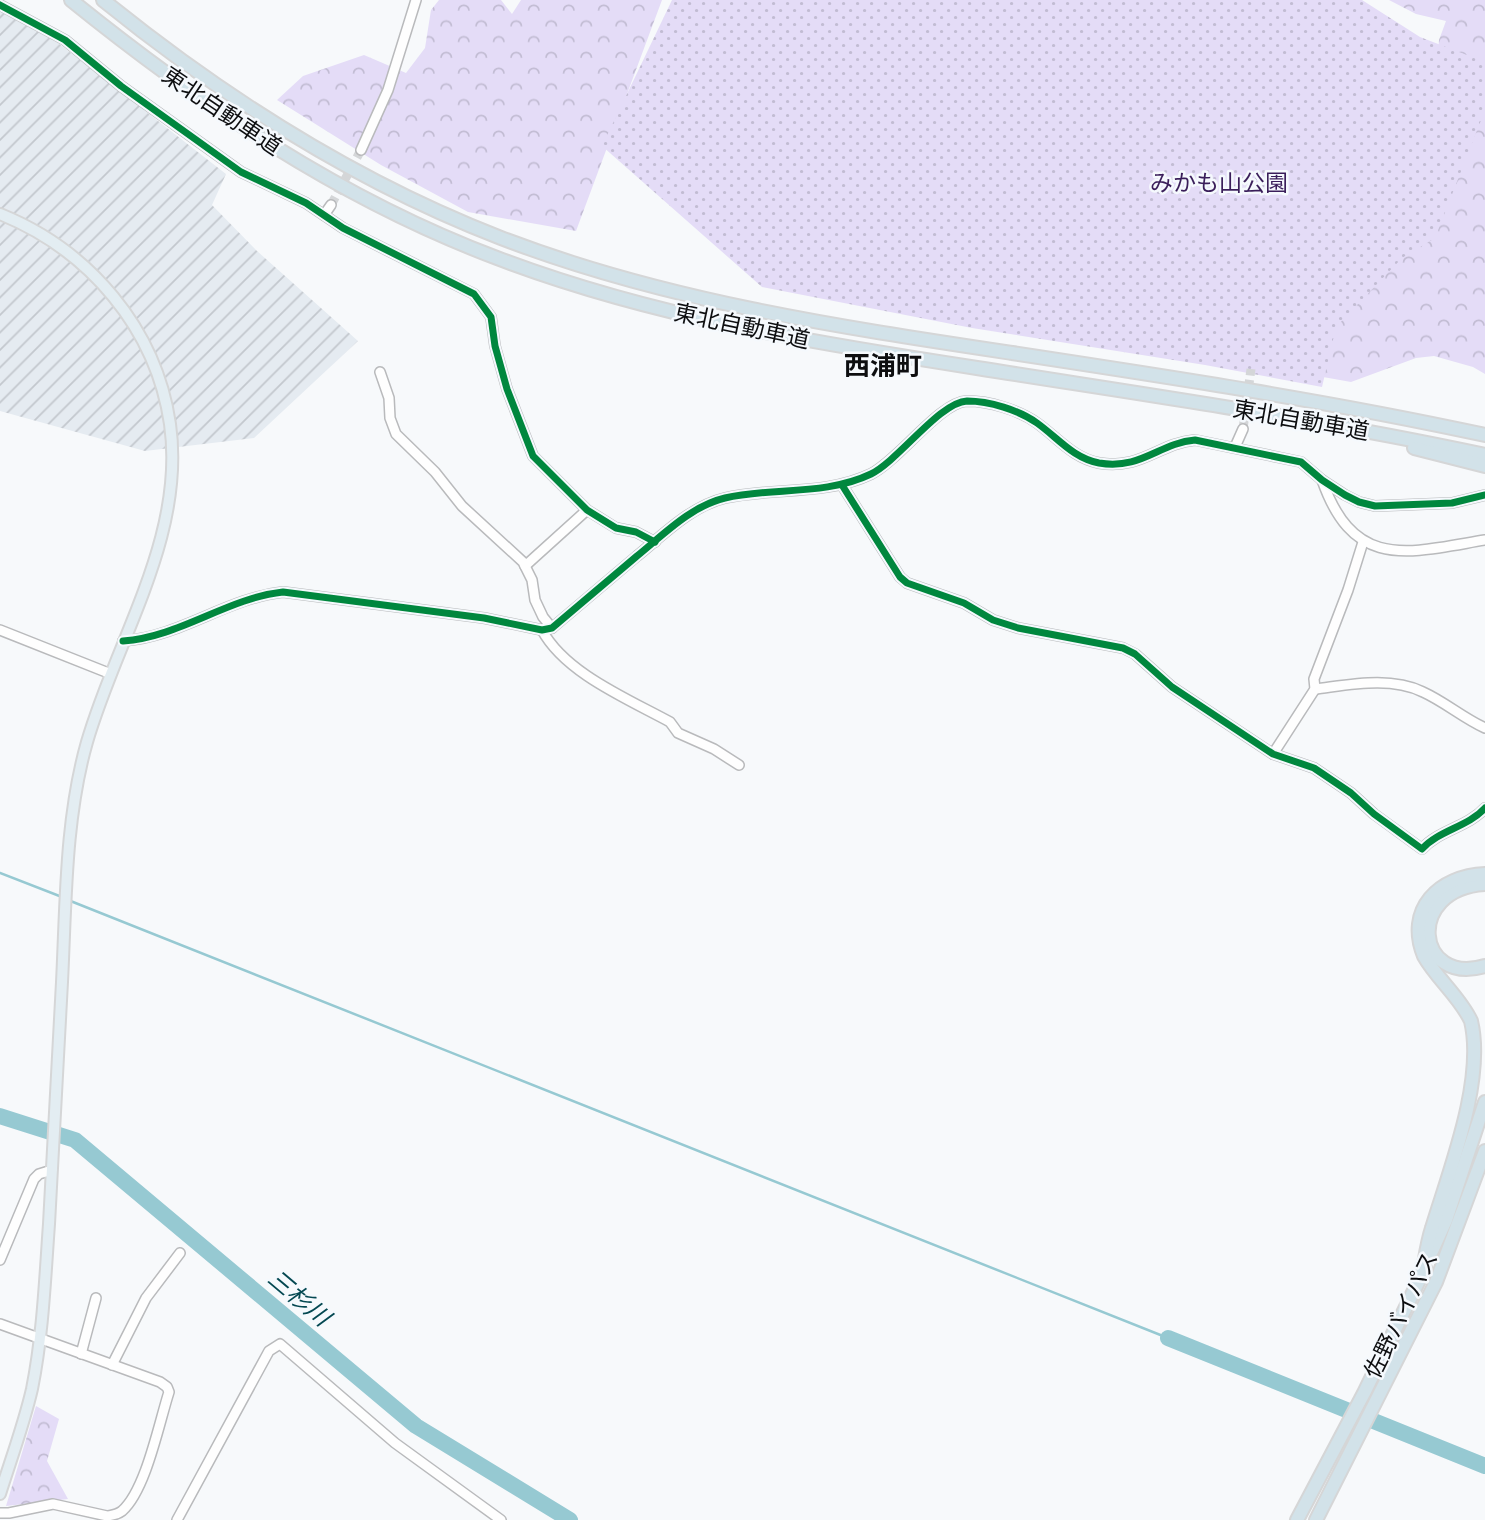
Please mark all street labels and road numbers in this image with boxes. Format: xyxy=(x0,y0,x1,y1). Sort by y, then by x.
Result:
street label: 東北自動車道 xyxy=(156,59,288,163)
street label: 東北自動車道 xyxy=(671,296,813,356)
street label: 東北自動車道 xyxy=(1230,392,1372,448)
street label: 佐野バイパス xyxy=(1356,1246,1446,1384)

